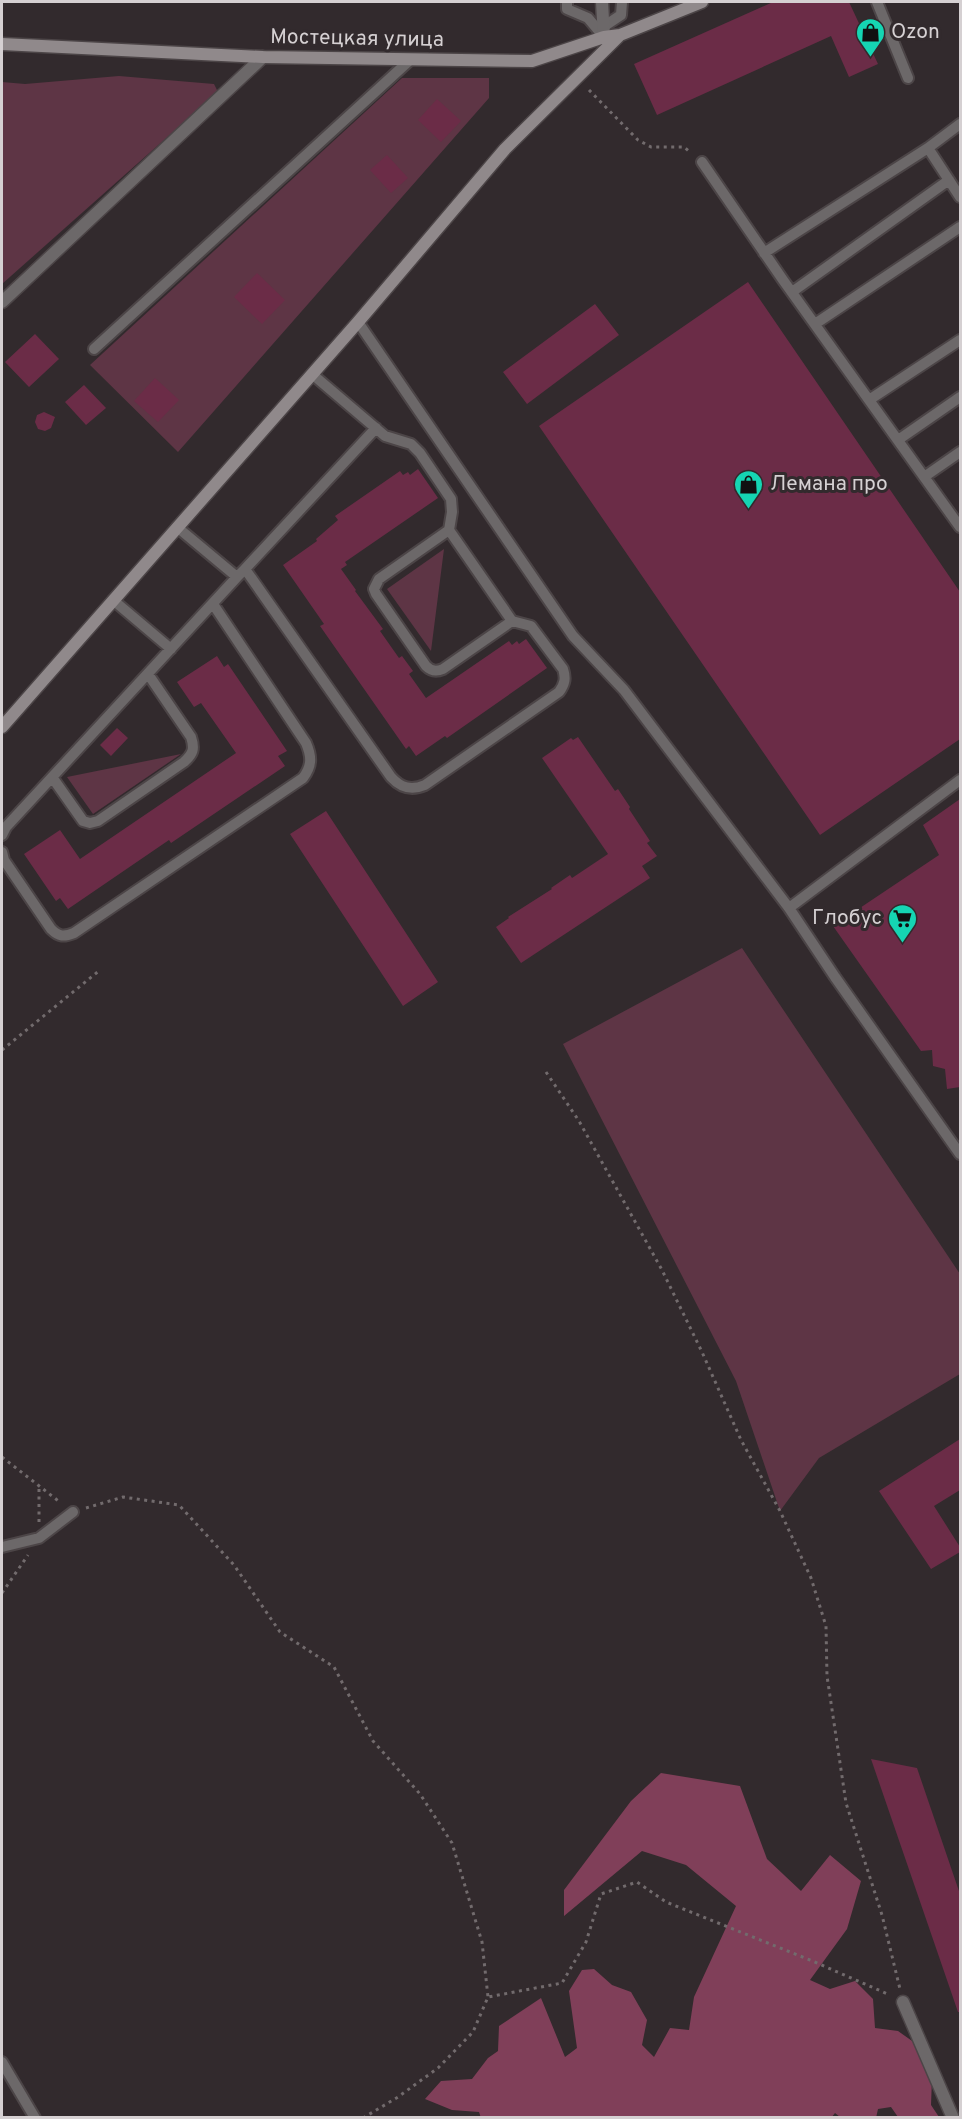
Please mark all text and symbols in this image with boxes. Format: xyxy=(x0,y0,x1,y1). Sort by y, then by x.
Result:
shop icon: Ozon xyxy=(854,16,886,58)
place label: Ozon xyxy=(891,19,940,46)
street label: Мостецкая улица xyxy=(270,24,444,54)
shop icon: Лемана про xyxy=(733,468,765,510)
place label: Лемана про xyxy=(770,471,888,498)
supermarket icon: Глобус xyxy=(887,902,919,944)
place label: Глобус xyxy=(812,905,882,932)

